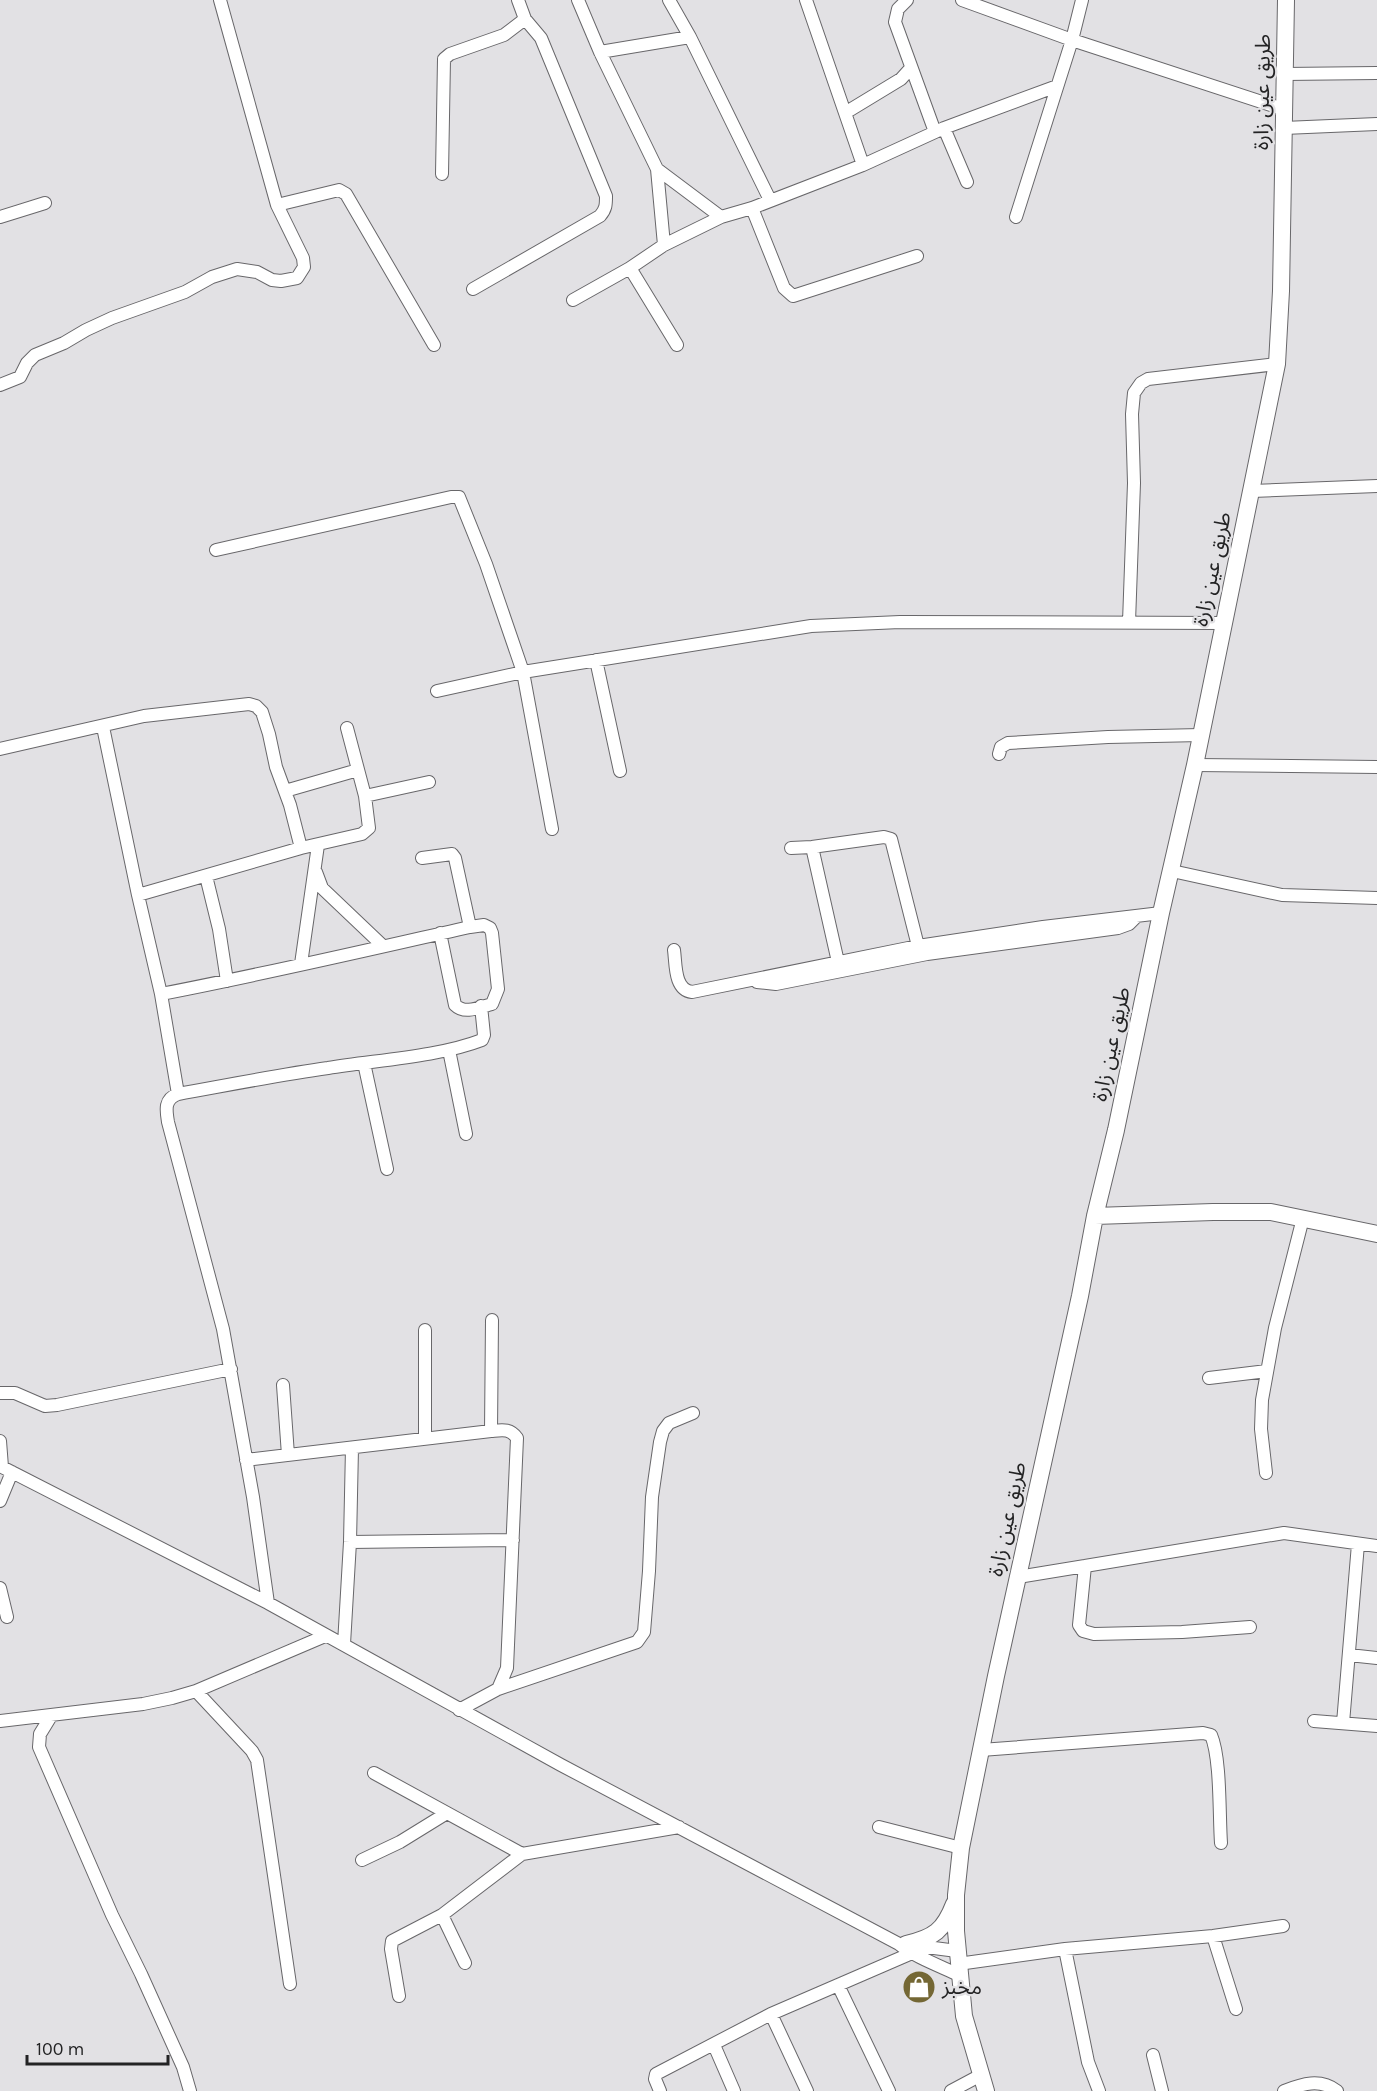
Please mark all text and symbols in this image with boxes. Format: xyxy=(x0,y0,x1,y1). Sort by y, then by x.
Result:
street label: طريق عين زارة xyxy=(1249,34,1276,150)
street label: طريق عين زارة xyxy=(1188,510,1237,629)
street label: طريق عين زارة xyxy=(1087,985,1136,1104)
street label: طريق عين زارة xyxy=(983,1460,1032,1579)
shop icon: مخبز xyxy=(901,1969,937,2005)
place label: مخبز xyxy=(941,1975,982,1999)
scale bar xyxy=(27,2028,168,2066)
text: 100 m xyxy=(36,2038,84,2060)

